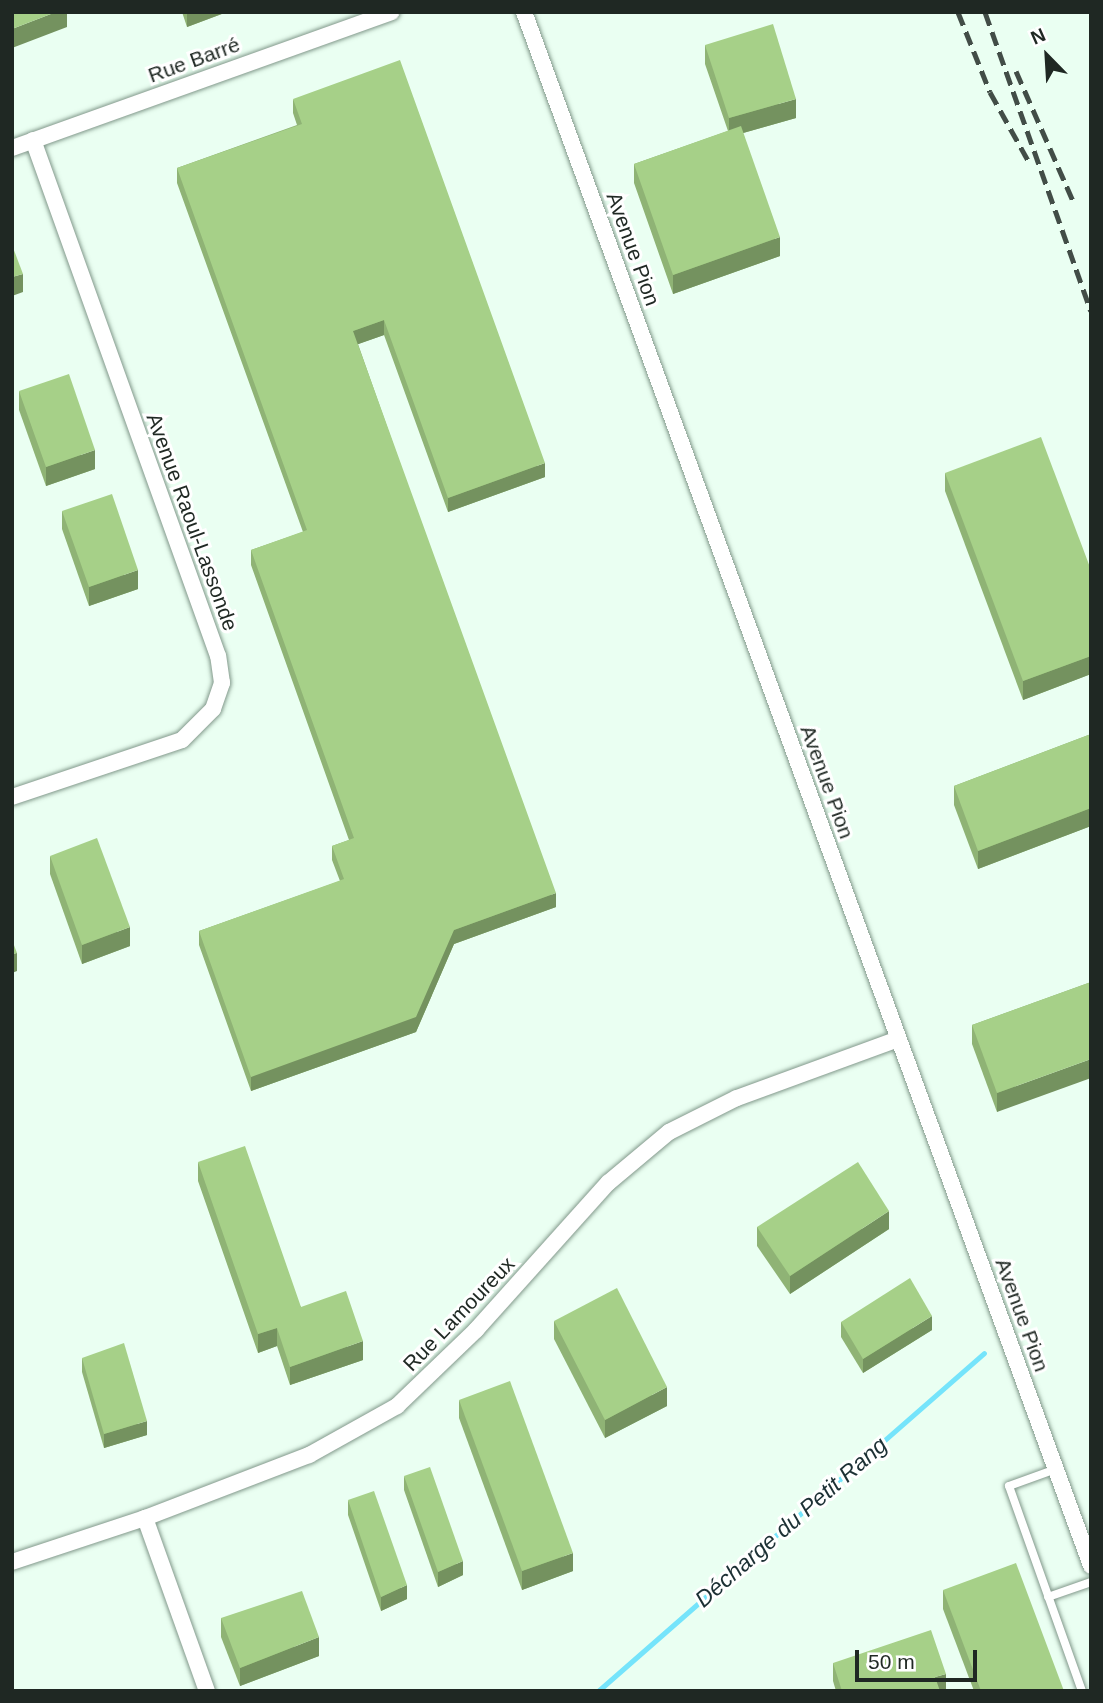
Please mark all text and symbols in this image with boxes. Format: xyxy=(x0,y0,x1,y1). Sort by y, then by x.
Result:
north arrow xyxy=(1012,21,1082,91)
text: N xyxy=(1028,24,1049,49)
street label: Rue Barré xyxy=(145,32,243,88)
street label: Avenue Pion xyxy=(601,189,665,309)
street label: Avenue Raoul-Lassonde xyxy=(141,410,243,634)
street label: Avenue Pion xyxy=(795,722,859,842)
street label: Rue Lamoureux xyxy=(398,1252,520,1376)
street label: Avenue Pion xyxy=(990,1255,1054,1375)
water label: Décharge du Petit Rang xyxy=(689,1431,893,1613)
scale bar xyxy=(858,1636,981,1680)
text: 50 m xyxy=(868,1650,915,1673)

